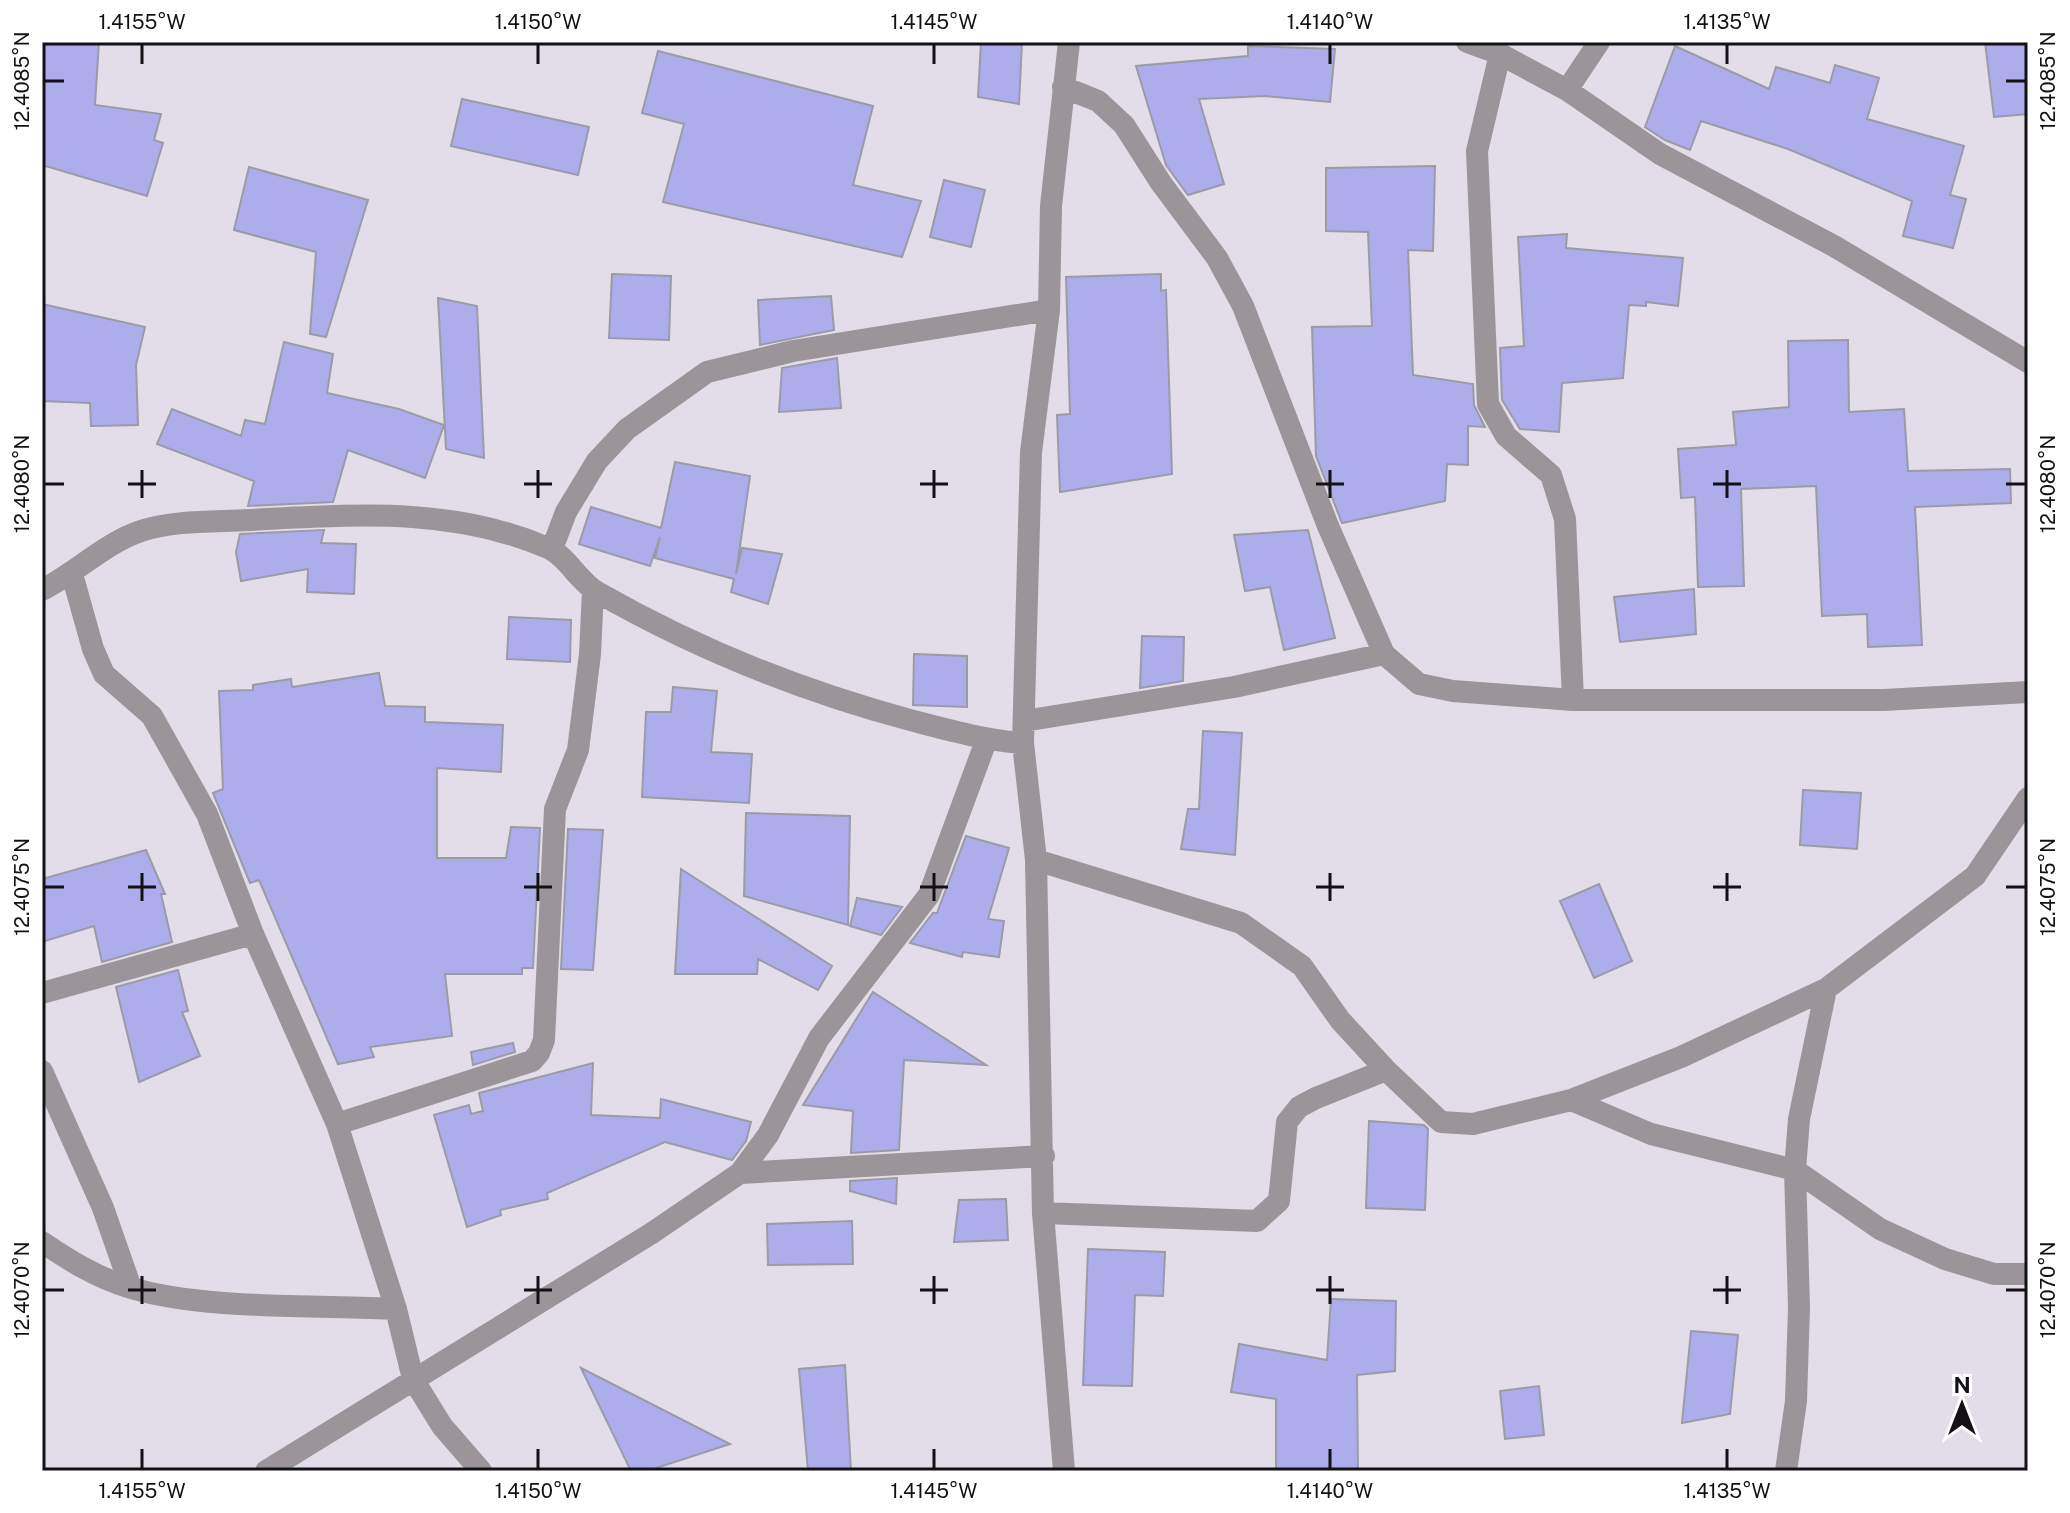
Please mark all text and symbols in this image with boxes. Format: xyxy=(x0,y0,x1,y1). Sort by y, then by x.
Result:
text: 1.4155°W xyxy=(98,10,186,34)
text: 1.4150°W xyxy=(495,10,581,34)
text: 1.4145°W xyxy=(891,10,977,34)
text: 1.4140°W xyxy=(1287,10,1373,34)
text: 1.4135°W xyxy=(1684,10,1770,34)
text: 12.4085°N xyxy=(10,31,34,131)
text: 12.4085°N xyxy=(2036,31,2060,131)
text: 12.4080°N xyxy=(10,435,34,533)
text: 12.4080°N xyxy=(2036,435,2060,533)
text: 12.4075°N xyxy=(10,838,34,936)
text: 12.4075°N xyxy=(2036,838,2060,936)
text: 12.4070°N xyxy=(10,1241,34,1339)
text: 12.4070°N xyxy=(2036,1241,2060,1339)
north arrow xyxy=(1922,1365,2002,1445)
text: N xyxy=(1953,1372,1971,1398)
text: 1.4155°W xyxy=(98,1479,186,1503)
text: 1.4150°W xyxy=(495,1479,581,1503)
text: 1.4145°W xyxy=(891,1479,977,1503)
text: 1.4140°W xyxy=(1287,1479,1373,1503)
text: 1.4135°W xyxy=(1684,1479,1770,1503)

